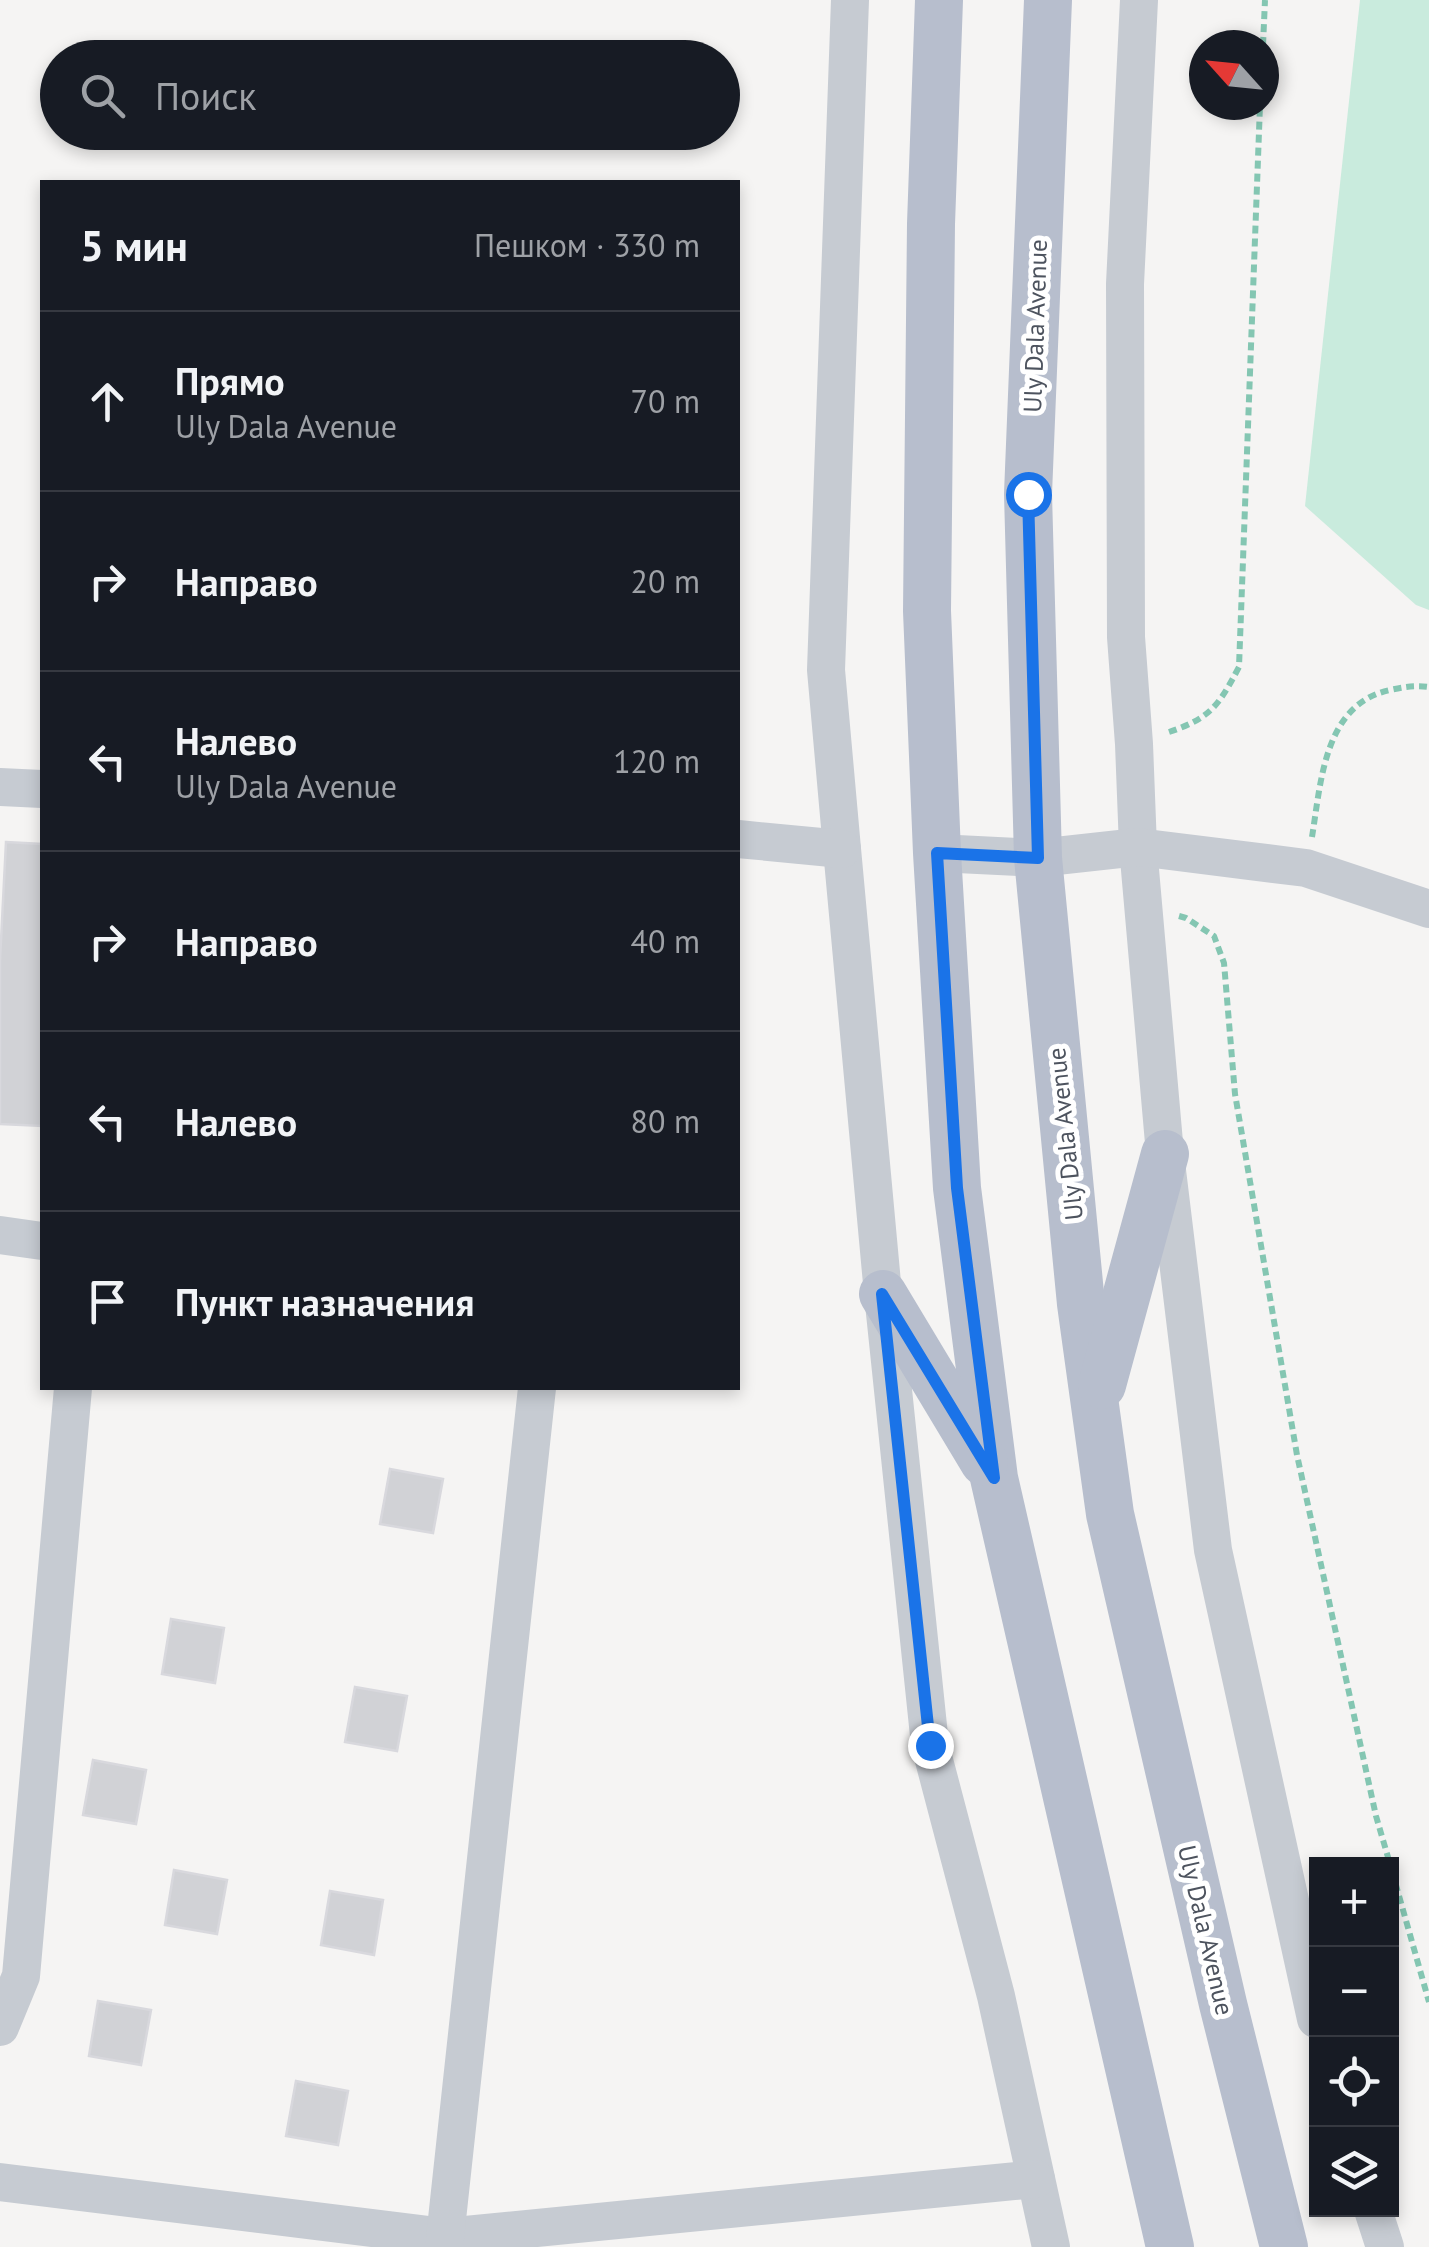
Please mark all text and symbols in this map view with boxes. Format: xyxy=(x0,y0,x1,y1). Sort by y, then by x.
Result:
north arrow xyxy=(1189,30,1279,120)
search box xyxy=(40,40,740,150)
icon: search xyxy=(75,68,130,123)
text: Поиск xyxy=(155,71,256,120)
text: 5 мин xyxy=(80,218,188,273)
text: Пешком · 330 m xyxy=(474,224,700,266)
street label: Uly Dala Avenue xyxy=(1016,239,1054,413)
text: Прямо xyxy=(175,356,285,405)
icon: ahead xyxy=(80,374,135,429)
text: 70 m xyxy=(631,380,700,422)
text: Uly Dala Avenue xyxy=(175,405,397,447)
route start xyxy=(1006,472,1052,518)
icon: right xyxy=(80,554,135,609)
text: Направо xyxy=(175,557,318,606)
text: 20 m xyxy=(631,560,700,602)
text: Налево xyxy=(175,716,297,765)
icon: left xyxy=(80,734,135,789)
text: 120 m xyxy=(613,740,700,782)
text: Uly Dala Avenue xyxy=(175,765,397,807)
icon: right xyxy=(80,914,135,969)
text: Направо xyxy=(175,917,318,966)
text: 40 m xyxy=(631,920,700,962)
street label: Uly Dala Avenue xyxy=(1040,1046,1090,1222)
icon: left xyxy=(80,1094,135,1149)
text: Налево xyxy=(175,1097,297,1146)
text: 80 m xyxy=(631,1100,700,1142)
icon: arrive xyxy=(80,1274,135,1329)
text: Пункт назначения xyxy=(175,1277,474,1326)
route end xyxy=(908,1723,954,1769)
street label: Uly Dala Avenue xyxy=(1171,1842,1241,2018)
map controls xyxy=(1309,1857,1399,2217)
button: + xyxy=(1309,1857,1399,1947)
button: − xyxy=(1309,1947,1399,2037)
button: locate xyxy=(1309,2037,1399,2127)
button: layers xyxy=(1309,2127,1399,2217)

